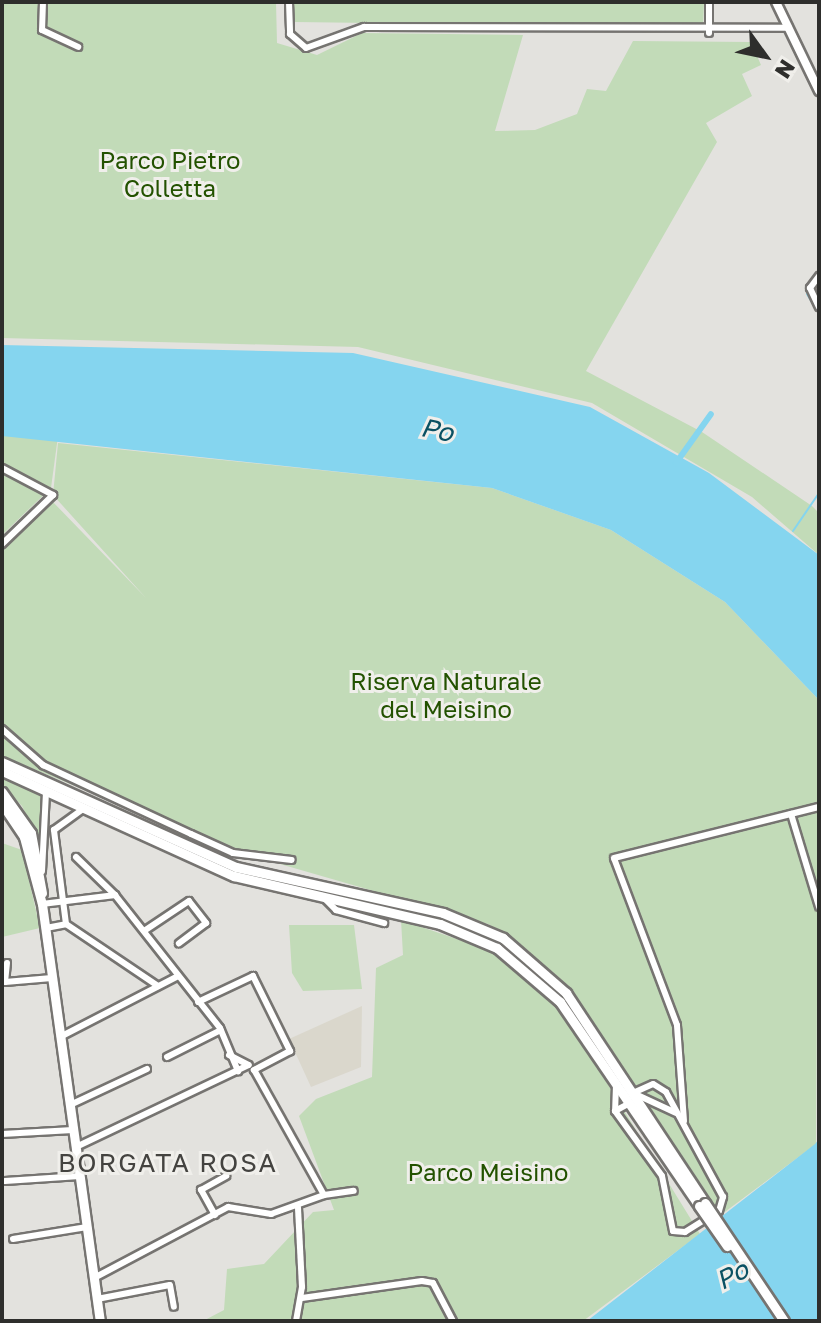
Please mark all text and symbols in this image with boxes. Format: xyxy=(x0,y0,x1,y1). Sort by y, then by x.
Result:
north arrow xyxy=(725,16,805,96)
text: N xyxy=(770,55,801,84)
park label: Parco Pietro Colletta xyxy=(100,146,240,202)
water label: Po xyxy=(418,412,456,448)
park label: Riserva Naturale del Meisino xyxy=(350,667,542,723)
district label: BORGATA ROSA xyxy=(58,1147,278,1179)
park label: Parco Meisino xyxy=(408,1158,568,1186)
water label: Po xyxy=(710,1254,754,1296)

